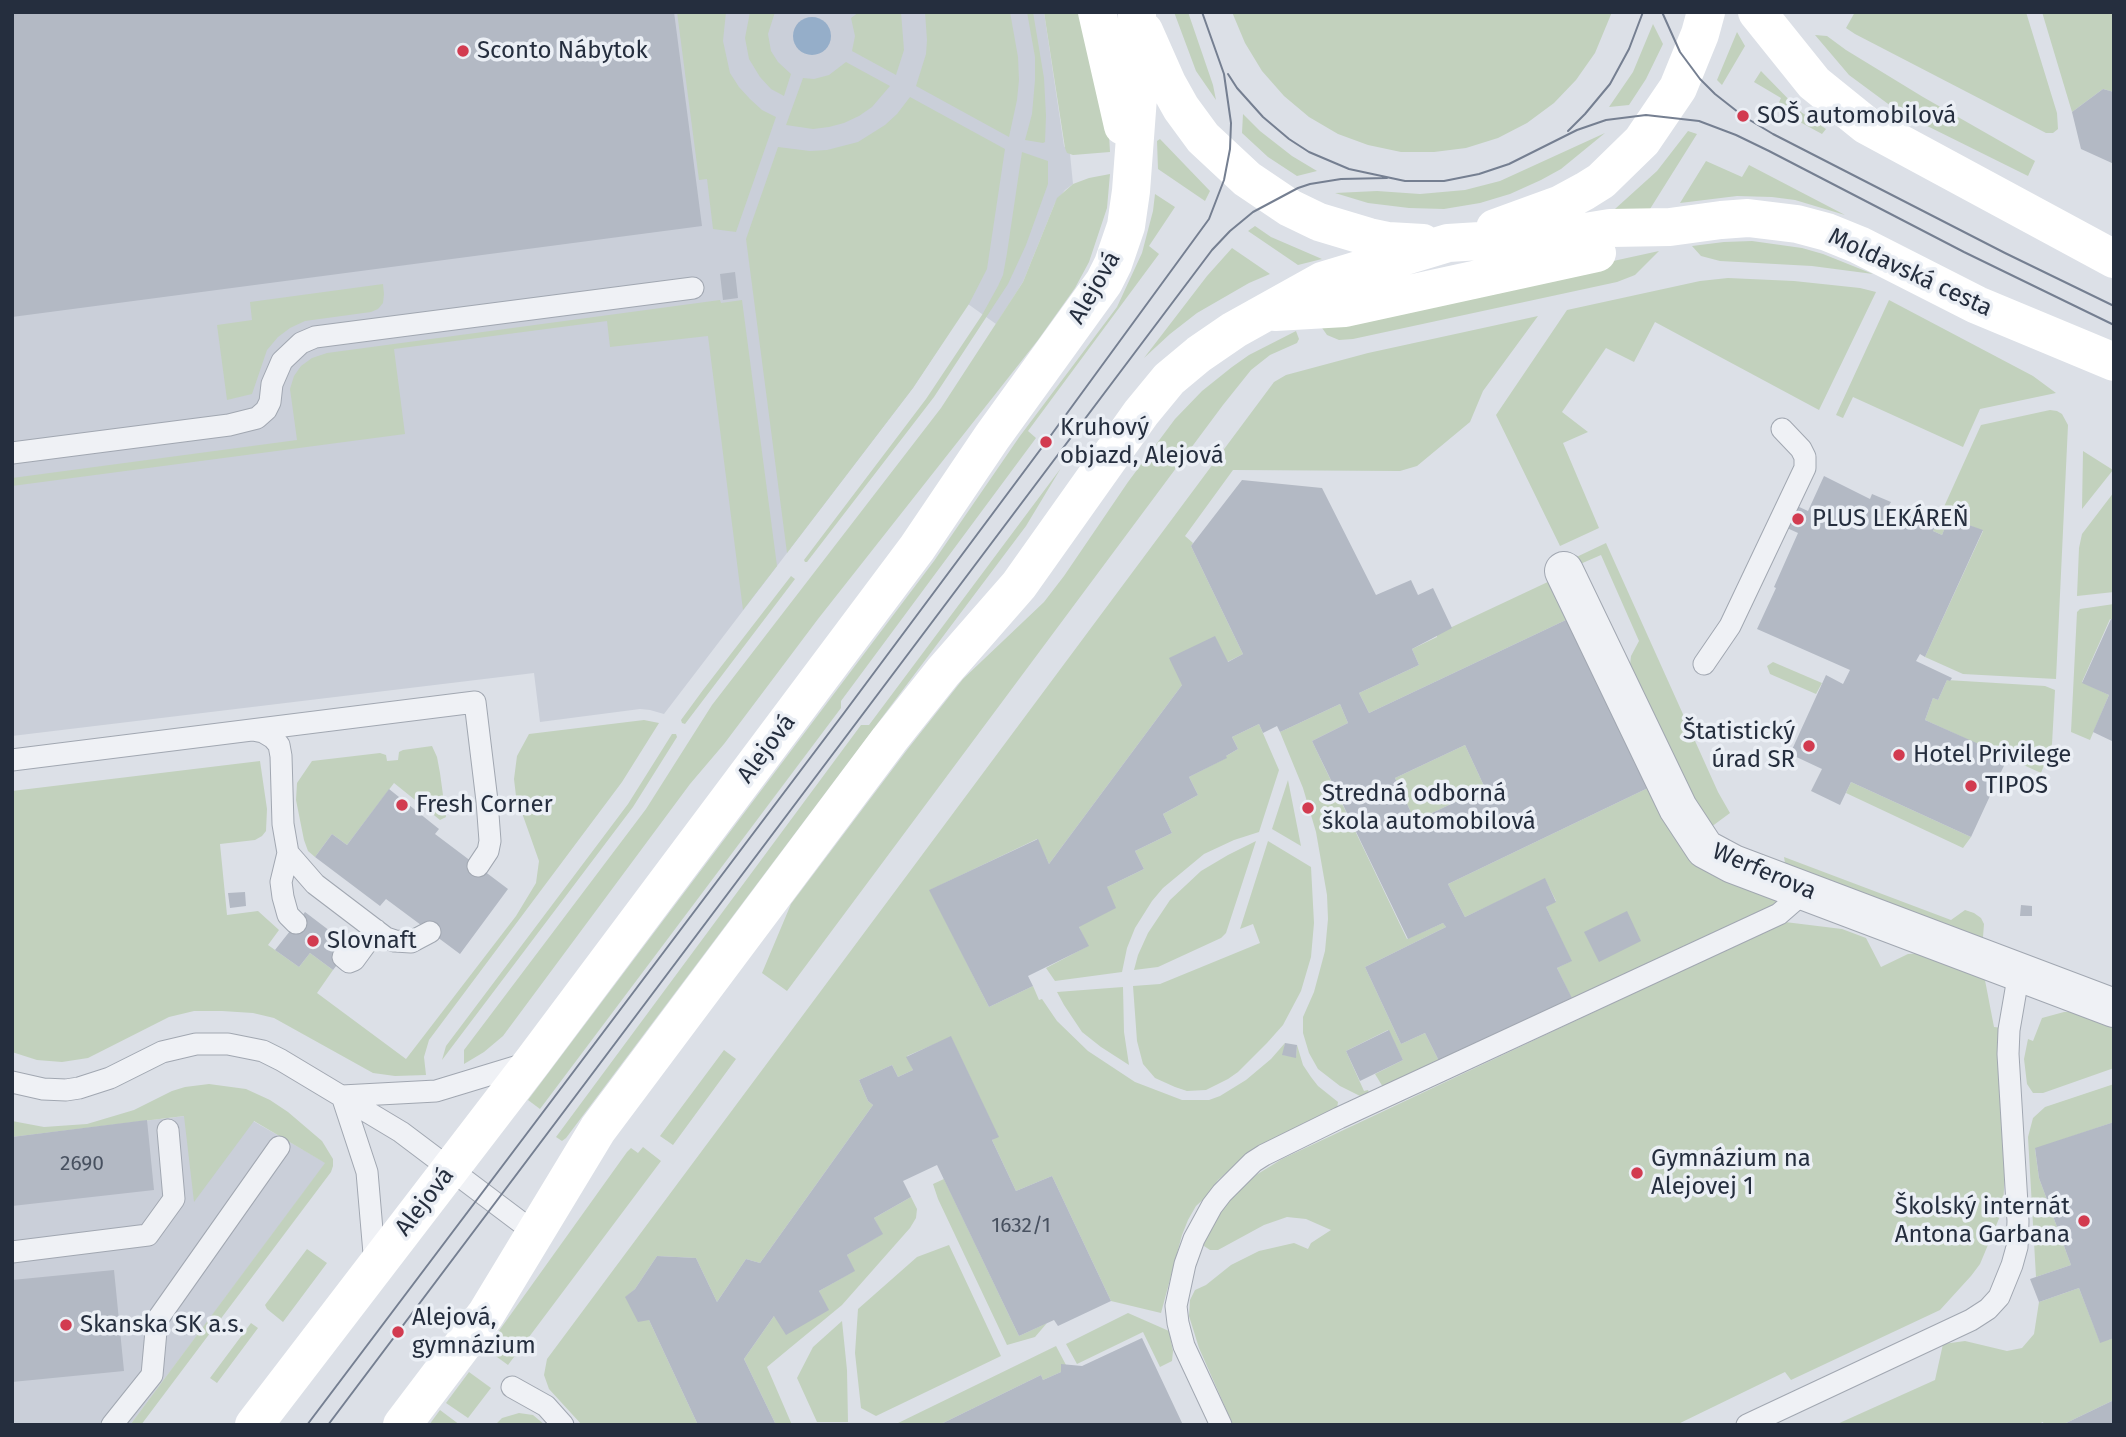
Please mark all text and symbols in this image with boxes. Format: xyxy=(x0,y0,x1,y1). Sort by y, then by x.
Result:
place label: Sconto Nábytok xyxy=(477,37,648,65)
marker: Sconto Nábytok xyxy=(455,43,471,59)
place label: SOŠ automobilová xyxy=(1757,102,1956,130)
marker: SOŠ automobilová xyxy=(1735,108,1751,124)
street label: Moldavská cesta xyxy=(1823,222,1997,324)
street label: Alejová xyxy=(1063,247,1127,329)
place label: Kruhový objazd, Alejová xyxy=(1060,414,1224,470)
marker: Kruhový objazd, Alejová xyxy=(1038,434,1054,450)
place label: PLUS LEKÁREŇ xyxy=(1812,505,1969,533)
marker: PLUS LEKÁREŇ xyxy=(1790,511,1806,527)
street label: Alejová xyxy=(732,709,802,789)
place label: Štatistický úrad SR xyxy=(1683,718,1795,774)
marker: Štatistický úrad SR xyxy=(1801,738,1817,754)
place label: Hotel Privilege xyxy=(1913,741,2071,769)
marker: Hotel Privilege xyxy=(1891,747,1907,763)
place label: TIPOS xyxy=(1985,772,2048,800)
marker: TIPOS xyxy=(1963,778,1979,794)
place label: Stredná odborná škola automobilová xyxy=(1322,780,1536,836)
place label: Fresh Corner xyxy=(416,791,553,819)
marker: Fresh Corner xyxy=(394,797,410,813)
marker: Stredná odborná škola automobilová xyxy=(1300,800,1316,816)
street label: Werferova xyxy=(1708,837,1820,907)
place label: Slovnaft xyxy=(327,927,417,955)
marker: Slovnaft xyxy=(305,933,321,949)
place label: Gymnázium na Alejovej 1 xyxy=(1651,1145,1811,1201)
house number: 2690 xyxy=(60,1151,104,1177)
street label: Alejová xyxy=(389,1162,461,1242)
marker: Gymnázium na Alejovej 1 xyxy=(1629,1165,1645,1181)
place label: Školský internát Antona Garbana xyxy=(1895,1193,2070,1249)
house number: 1632/1 xyxy=(991,1213,1051,1239)
marker: Školský internát Antona Garbana xyxy=(2076,1213,2092,1229)
place label: Alejová, gymnázium xyxy=(412,1304,536,1360)
place label: Skanska SK a.s. xyxy=(80,1311,244,1339)
marker: Skanska SK a.s. xyxy=(58,1317,74,1333)
marker: Alejová, gymnázium xyxy=(390,1324,406,1340)

